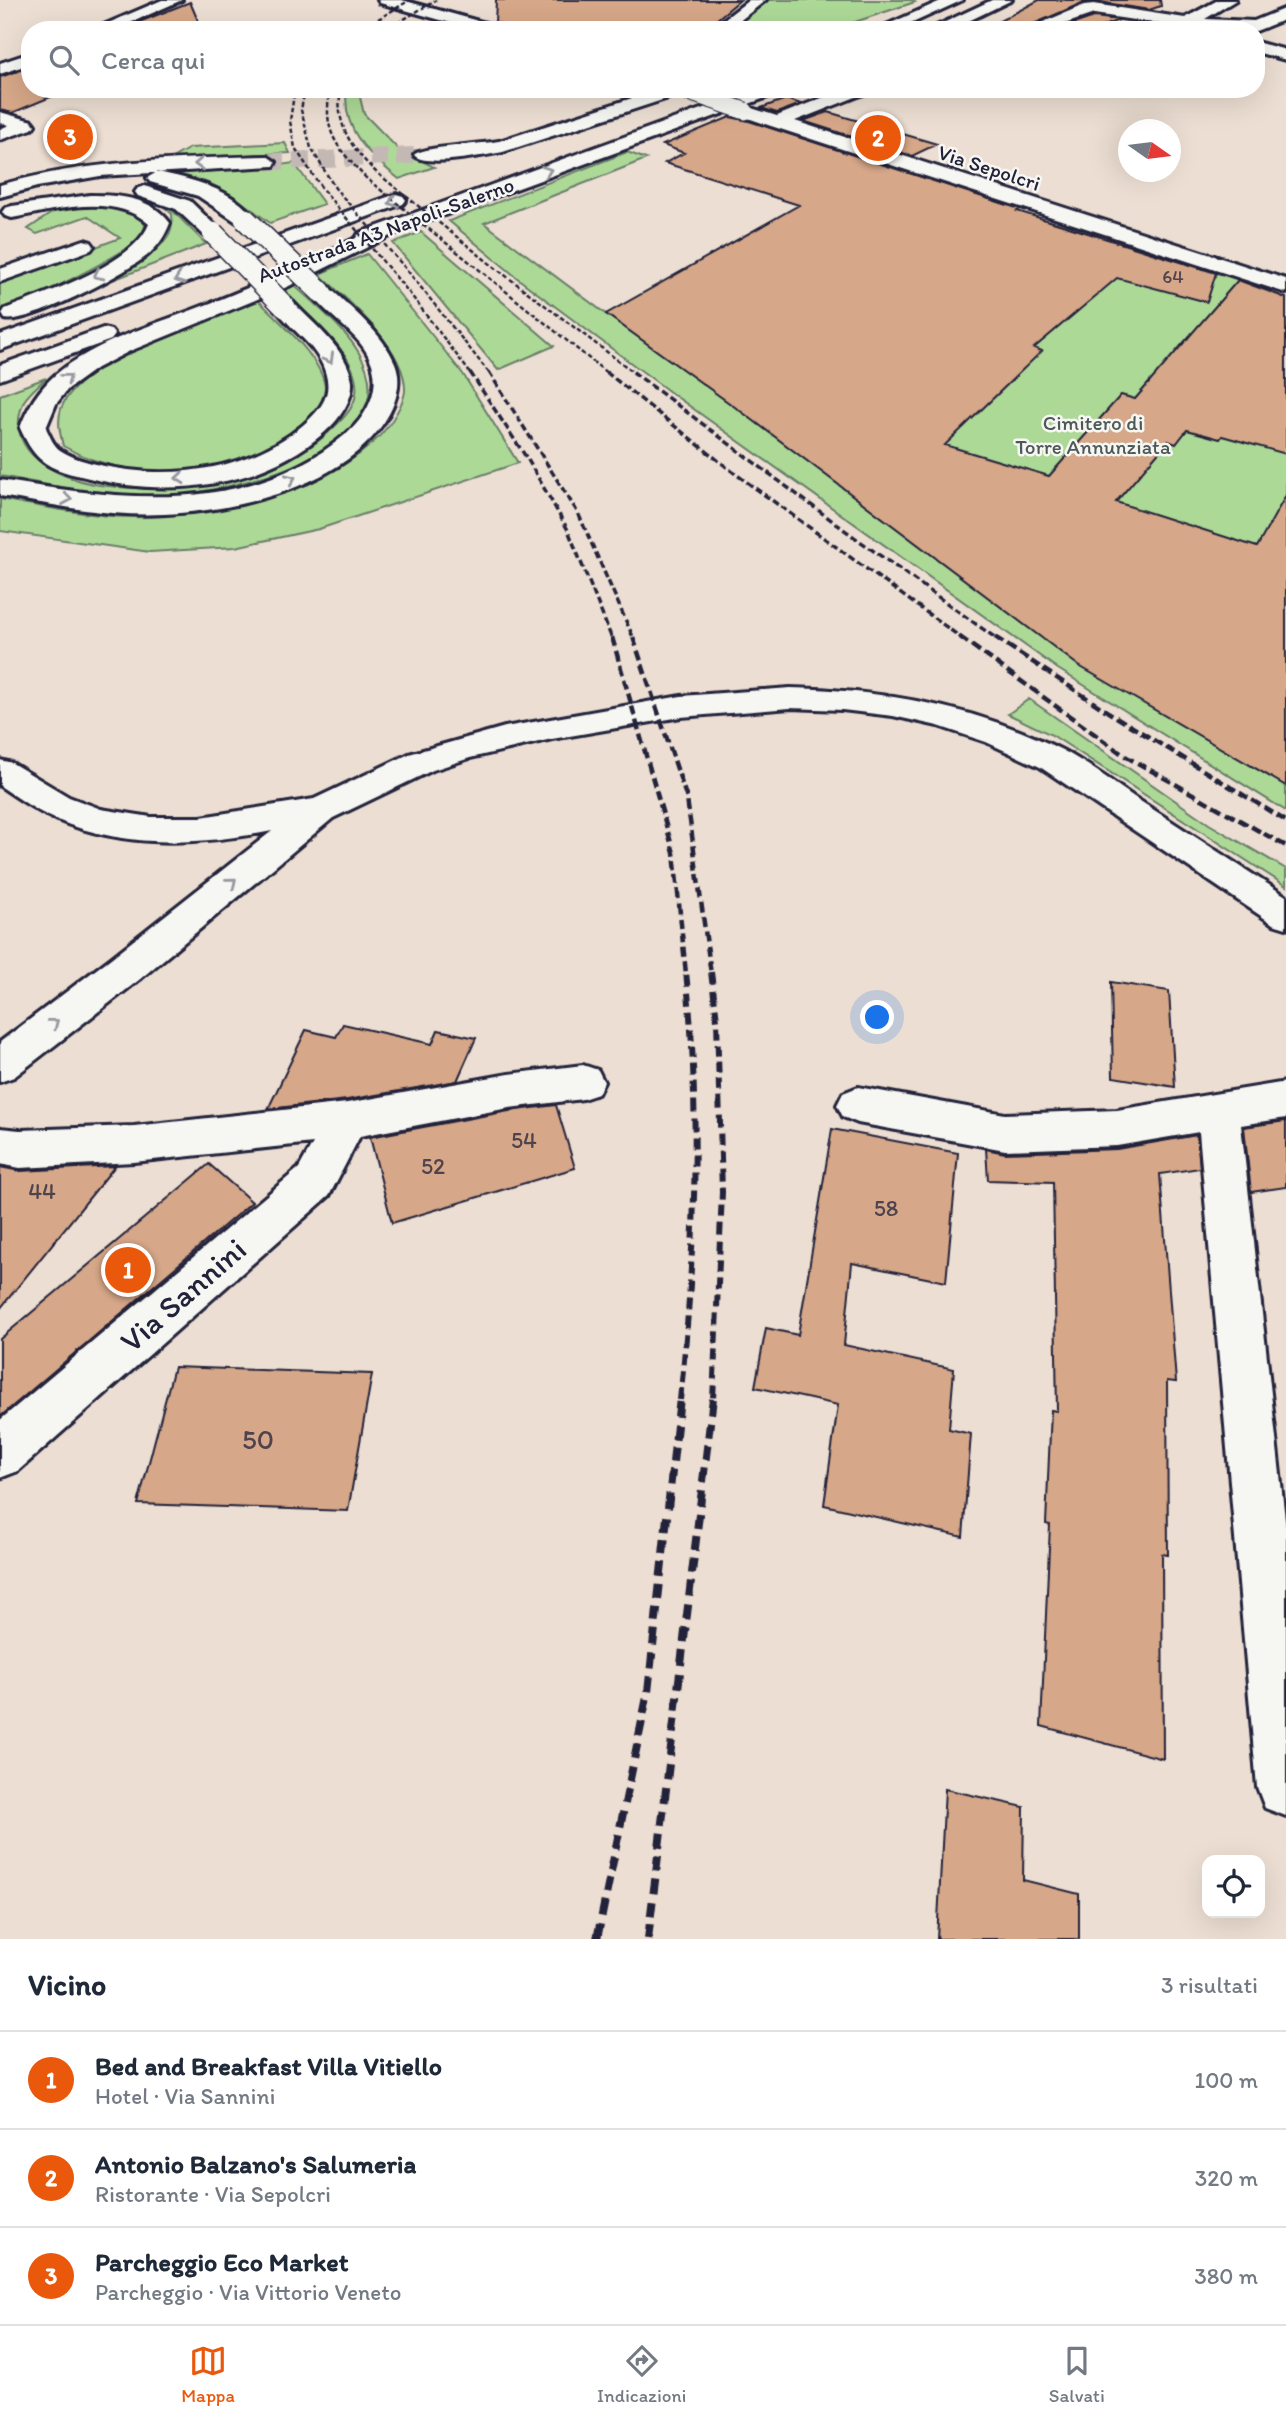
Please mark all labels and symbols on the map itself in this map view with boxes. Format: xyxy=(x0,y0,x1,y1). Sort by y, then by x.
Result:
pin: 3 xyxy=(47,111,93,163)
pin: 2 xyxy=(855,112,901,164)
north arrow xyxy=(1118,119,1181,182)
street label: Via Sepolcri xyxy=(935,139,1043,196)
one-way arrow xyxy=(193,156,204,172)
one-way arrow xyxy=(540,165,552,179)
street label: Autostrada A3 Napoli-Salerno xyxy=(254,171,517,288)
one-way arrow xyxy=(388,193,400,207)
house number: 64 xyxy=(1162,265,1184,288)
one-way arrow xyxy=(93,266,105,280)
one-way arrow xyxy=(174,270,186,284)
one-way arrow xyxy=(321,351,334,364)
one-way arrow xyxy=(60,374,72,387)
park label: Cimitero di Torre Annunziata xyxy=(1015,410,1171,459)
one-way arrow xyxy=(174,470,185,485)
one-way arrow xyxy=(284,473,296,487)
one-way arrow xyxy=(62,491,73,506)
one-way arrow xyxy=(224,878,237,890)
your location xyxy=(860,1000,894,1034)
one-way arrow xyxy=(46,1019,59,1032)
house number: 54 xyxy=(511,1126,537,1154)
house number: 52 xyxy=(421,1152,445,1180)
house number: 44 xyxy=(28,1177,56,1205)
house number: 58 xyxy=(874,1194,898,1222)
street label: Via Sannini xyxy=(112,1230,254,1360)
pin: 1 xyxy=(105,1244,151,1296)
house number: 50 xyxy=(242,1422,274,1456)

